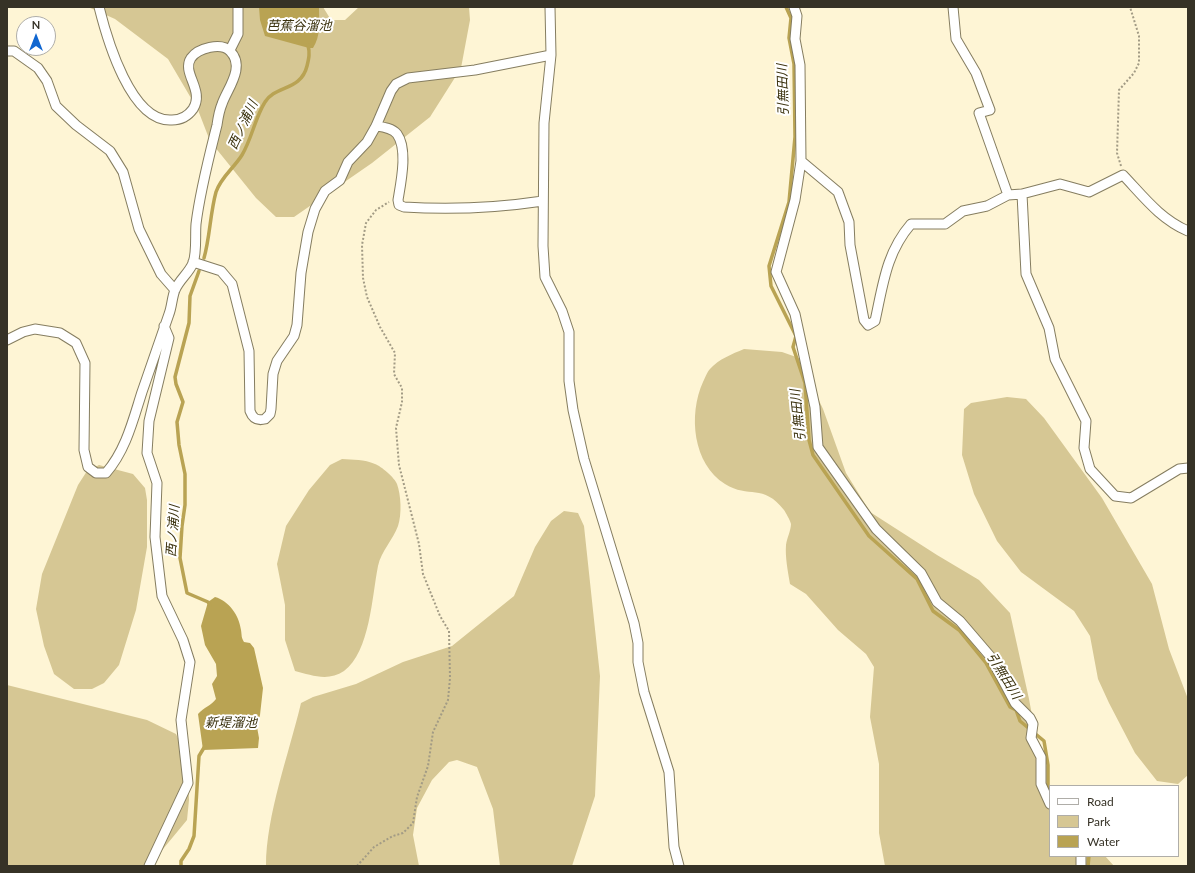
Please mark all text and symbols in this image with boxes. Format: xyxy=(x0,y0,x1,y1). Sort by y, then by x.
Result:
north arrow xyxy=(16,16,56,56)
text: N xyxy=(32,18,40,31)
water label: 芭蕉谷溜池 xyxy=(267,18,331,34)
water label: 引無田川 xyxy=(774,64,792,116)
water label: 西ノ浦川 xyxy=(225,98,261,152)
water label: 引無田川 xyxy=(788,388,808,442)
water label: 西ノ浦川 xyxy=(163,505,183,557)
water label: 引無田川 xyxy=(984,650,1024,702)
water label: 新堤溜池 xyxy=(205,715,257,731)
legend xyxy=(1049,785,1179,857)
text: Road xyxy=(1087,794,1114,809)
text: Park xyxy=(1087,814,1110,829)
text: Water xyxy=(1087,834,1120,849)

